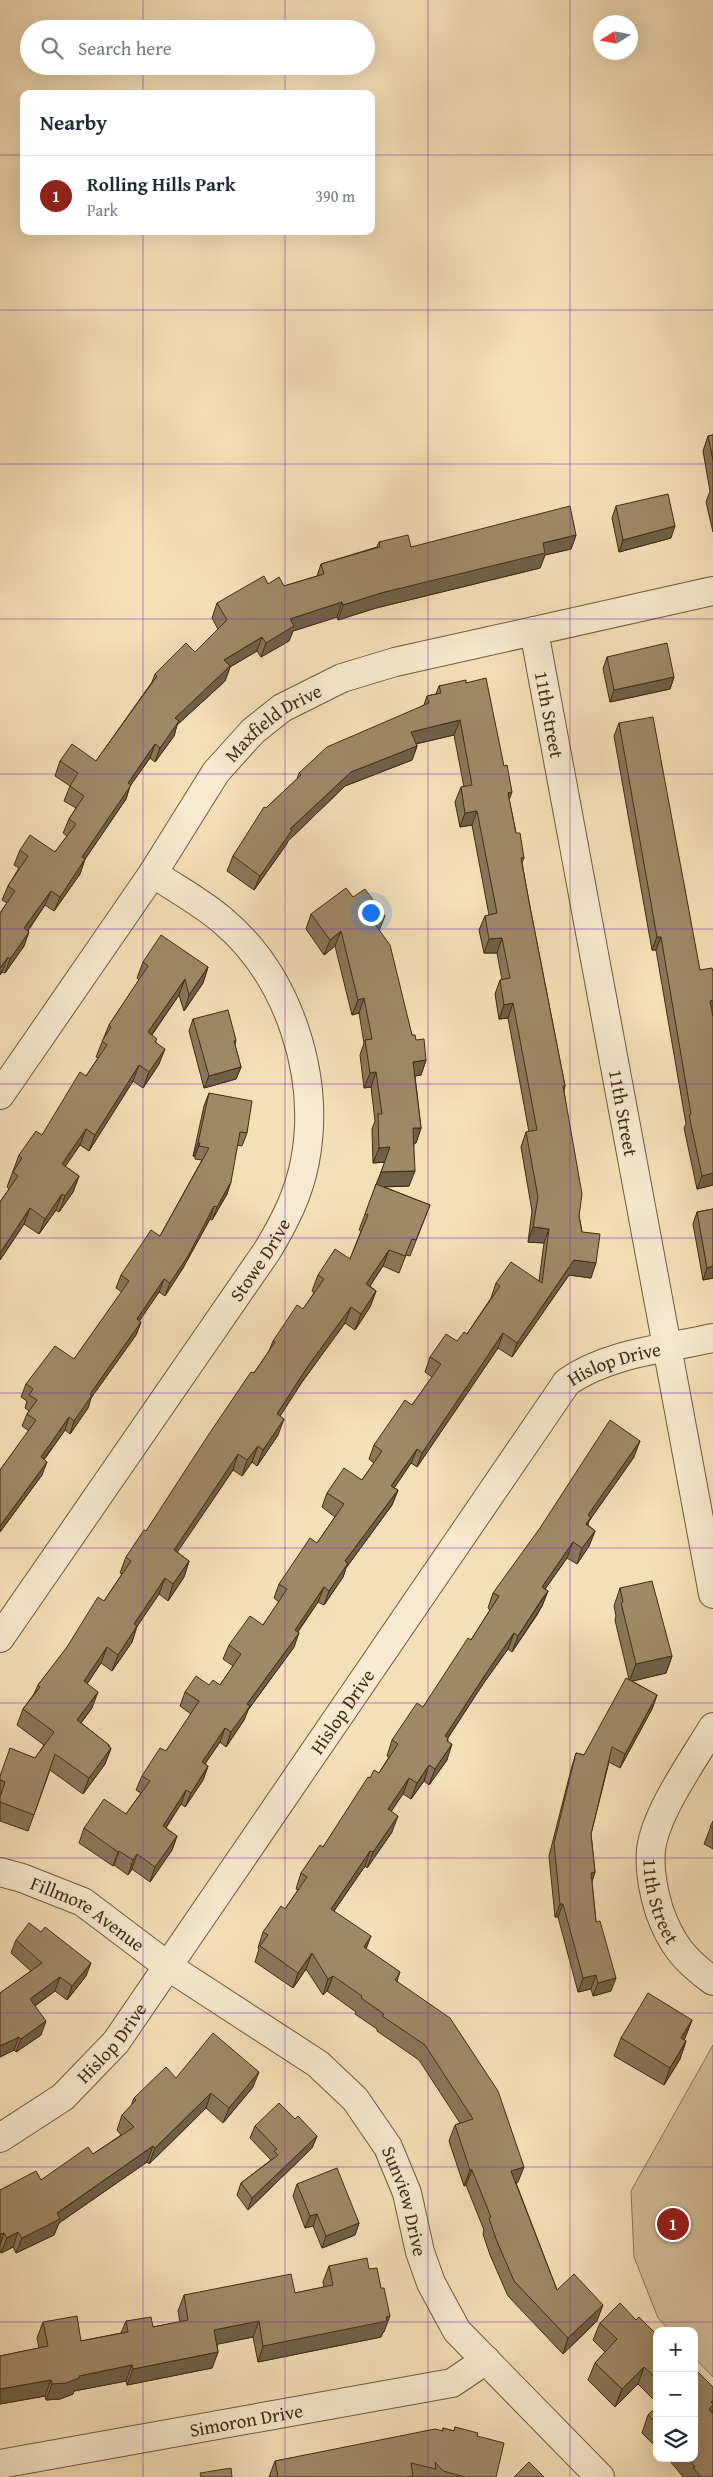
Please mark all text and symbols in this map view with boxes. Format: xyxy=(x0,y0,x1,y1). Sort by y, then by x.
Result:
north arrow xyxy=(593,15,638,60)
search box xyxy=(20,20,375,75)
icon: search xyxy=(38,34,66,62)
text: Search here xyxy=(78,34,172,62)
text: Nearby xyxy=(40,107,107,138)
text: Rolling Hills Park xyxy=(87,170,235,198)
text: 1 xyxy=(52,184,60,208)
text: 390 m xyxy=(315,184,355,208)
text: Park xyxy=(87,198,118,222)
street label: 11th Street xyxy=(528,669,571,761)
street label: Maxfield Drive xyxy=(218,676,326,768)
your location xyxy=(358,900,384,926)
street label: 11th Street xyxy=(602,1067,645,1159)
street label: Stowe Drive xyxy=(222,1213,297,1307)
street label: Hislop Drive xyxy=(562,1335,663,1393)
street label: Hislop Drive xyxy=(303,1663,381,1760)
street label: 11th Street xyxy=(636,1858,686,1950)
street label: Fillmore Avenue xyxy=(27,1869,151,1958)
street label: Hislop Drive xyxy=(70,1997,153,2089)
street label: Sunview Drive xyxy=(375,2141,435,2259)
pin: 1 xyxy=(657,2205,689,2243)
map controls xyxy=(653,2327,698,2462)
button: + xyxy=(653,2327,698,2372)
button: − xyxy=(653,2372,698,2417)
street label: Simoron Drive xyxy=(187,2396,305,2444)
button: layers xyxy=(653,2417,698,2462)

